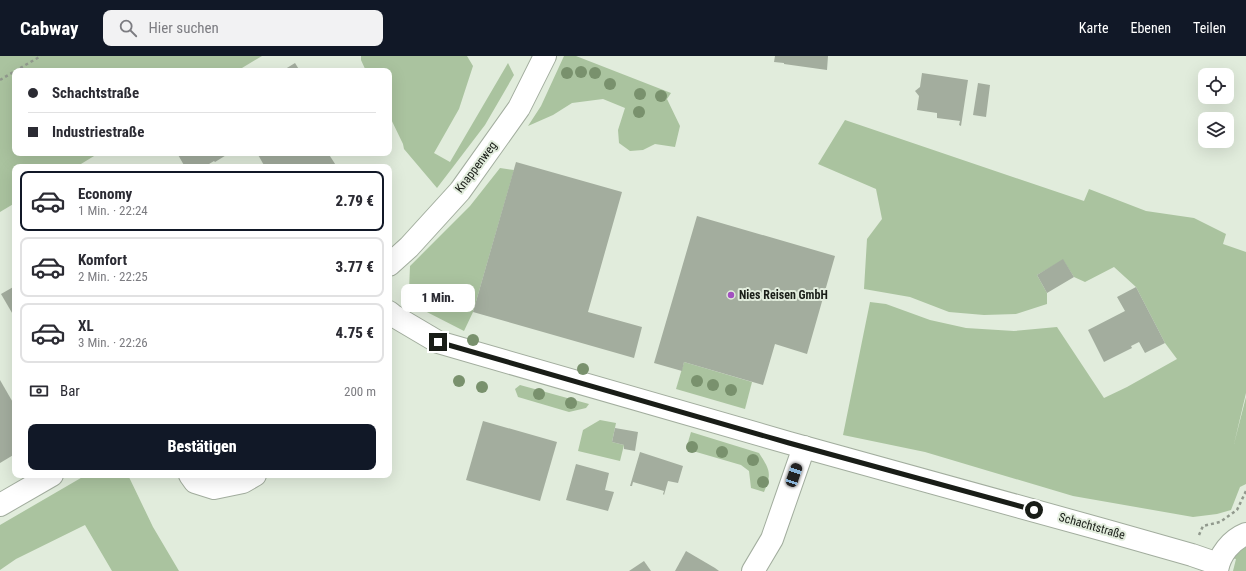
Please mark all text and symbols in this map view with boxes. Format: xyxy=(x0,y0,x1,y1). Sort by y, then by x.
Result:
search box xyxy=(103,10,383,46)
text: Cabway xyxy=(20,17,79,40)
icon: search xyxy=(117,17,139,39)
text: Hier suchen xyxy=(149,19,219,37)
text: Karte xyxy=(1079,20,1108,36)
text: Ebenen xyxy=(1130,20,1171,36)
text: Teilen xyxy=(1193,20,1226,36)
map controls xyxy=(1198,68,1234,148)
button: locate xyxy=(1198,68,1234,104)
text: Schachtstraße xyxy=(52,84,139,102)
button: layers xyxy=(1198,112,1234,148)
text: Industriestraße xyxy=(52,123,144,141)
street label: Knappenweg xyxy=(452,139,500,195)
icon: car xyxy=(30,183,66,219)
text: Economy xyxy=(78,185,132,203)
text: 2.79 € xyxy=(336,192,374,210)
text: 1 Min. · 22:24 xyxy=(78,203,148,218)
icon: car xyxy=(30,249,66,285)
text: Komfort xyxy=(78,251,127,269)
text: 3.77 € xyxy=(336,258,374,276)
text: 2 Min. · 22:25 xyxy=(78,269,148,284)
callout: 1 Min. xyxy=(401,284,475,312)
place label: Nies Reisen GmbH xyxy=(739,288,828,302)
text: 1 Min. xyxy=(421,290,455,305)
marker: Nies Reisen GmbH xyxy=(726,290,736,300)
icon: car xyxy=(30,315,66,351)
text: XL xyxy=(78,317,94,335)
text: 4.75 € xyxy=(336,324,374,342)
route end xyxy=(429,333,447,351)
text: 3 Min. · 22:26 xyxy=(78,335,148,350)
icon: cash xyxy=(28,380,50,402)
text: Bar xyxy=(60,382,80,400)
text: 200 m xyxy=(344,384,376,399)
button: Bestätigen xyxy=(28,424,376,470)
car xyxy=(784,462,804,488)
route start xyxy=(1025,501,1043,519)
street label: Schachtstraße xyxy=(1057,510,1127,542)

